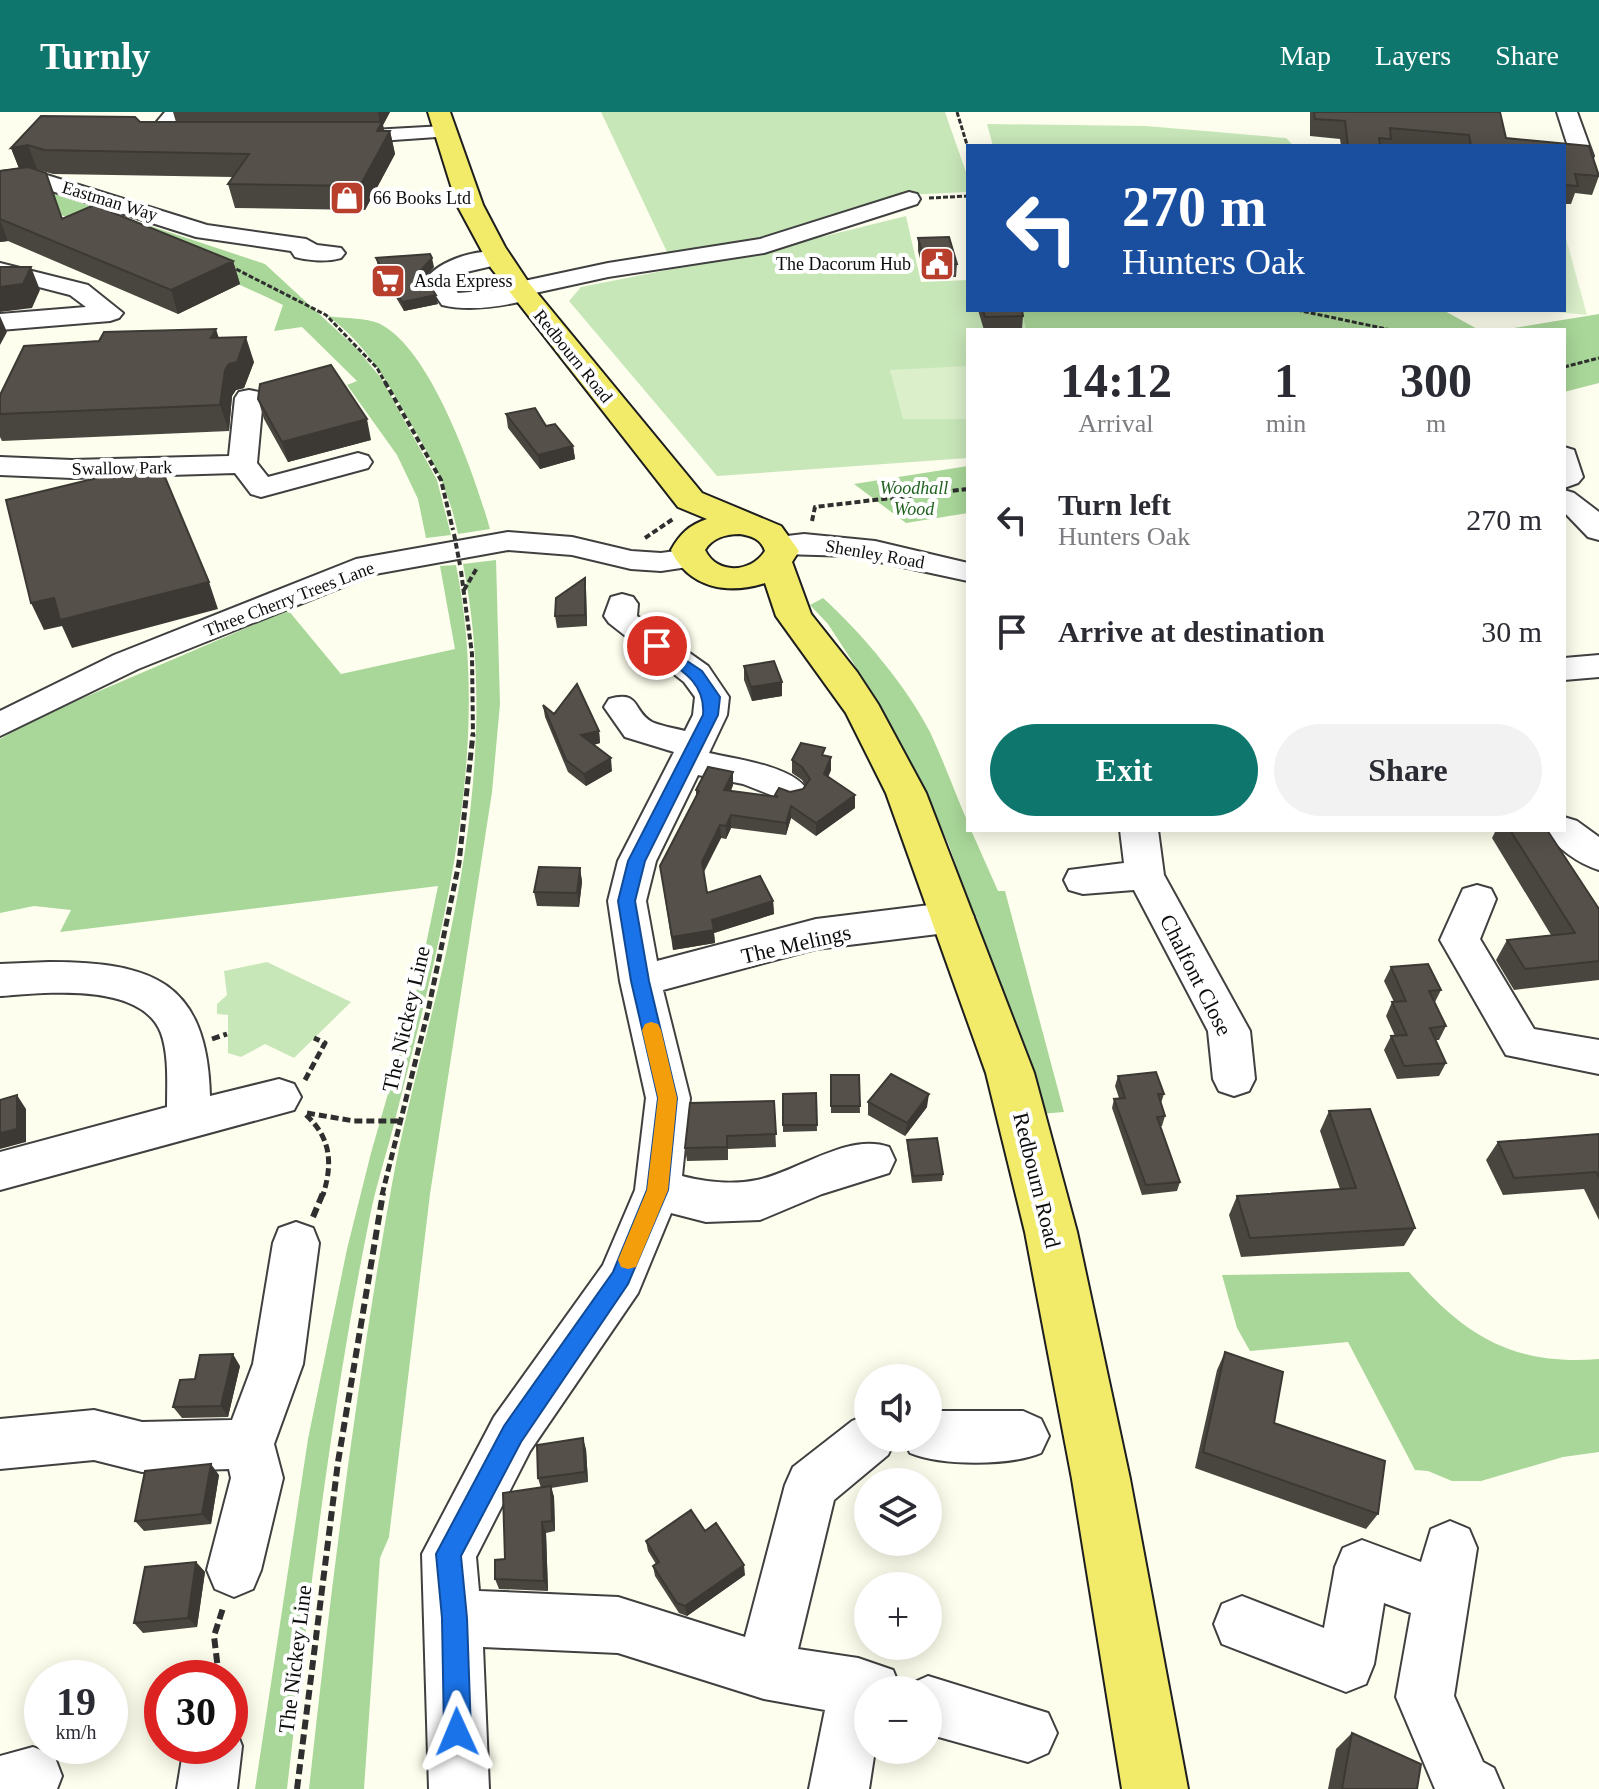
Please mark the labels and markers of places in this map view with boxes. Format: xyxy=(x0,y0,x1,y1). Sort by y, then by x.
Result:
shop icon: 66 Books Ltd xyxy=(328,179,366,217)
place label: 66 Books Ltd xyxy=(373,188,471,208)
public building icon: The Dacorum Hub xyxy=(918,245,956,283)
place label: The Dacorum Hub xyxy=(776,254,911,274)
supermarket icon: Asda Express xyxy=(369,262,407,300)
place label: Asda Express xyxy=(414,271,512,291)
pin xyxy=(623,612,691,680)

